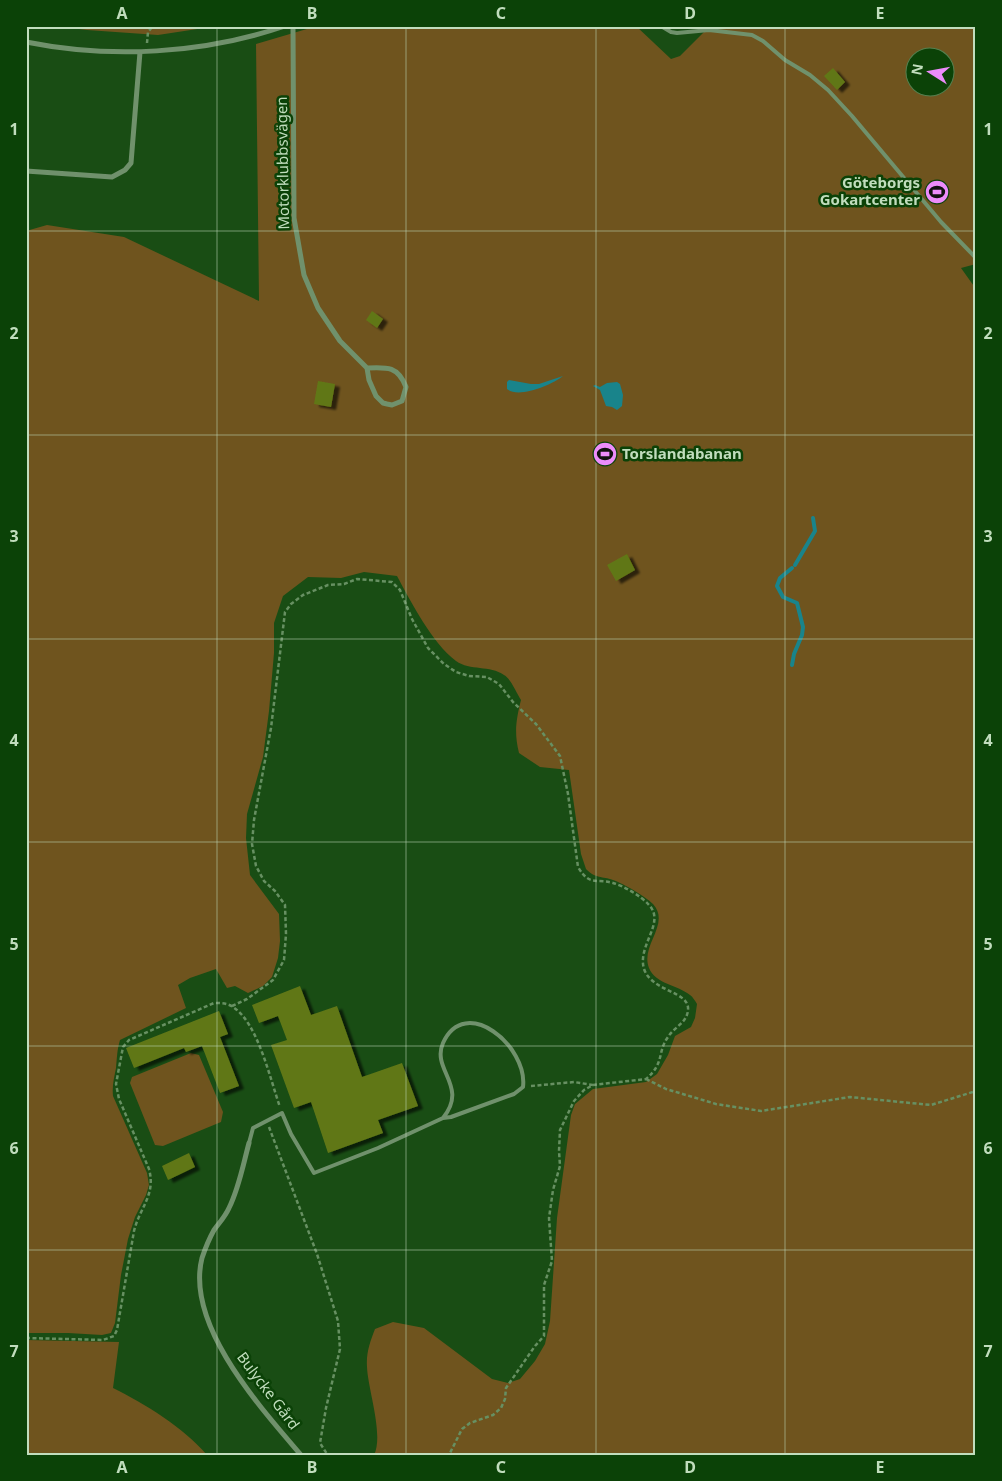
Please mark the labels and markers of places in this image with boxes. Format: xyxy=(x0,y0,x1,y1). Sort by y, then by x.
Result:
place label: Göteborgs Gokartcenter xyxy=(820,172,920,209)
sports icon: Göteborgs Gokartcenter xyxy=(924,179,950,205)
sports icon: Torslandabanan xyxy=(592,441,618,467)
place label: Torslandabanan xyxy=(622,443,742,463)

